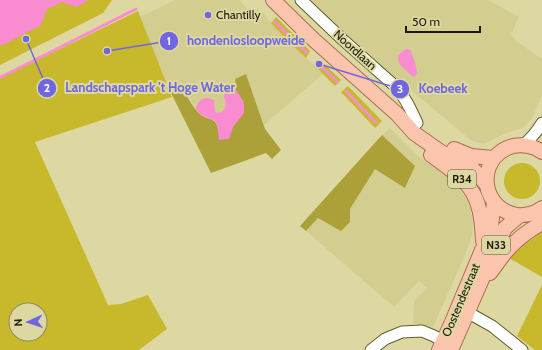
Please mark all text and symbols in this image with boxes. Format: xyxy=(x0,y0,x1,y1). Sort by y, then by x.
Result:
place label: Chantilly xyxy=(216,7,261,22)
scale bar xyxy=(406,8,480,34)
marker: Chantilly xyxy=(203,10,213,20)
text: 50 m xyxy=(412,14,440,29)
street label: Noordlaan xyxy=(331,26,380,73)
callout: hondenlosloopweide xyxy=(159,28,313,53)
text: hondenlosloopweide xyxy=(187,32,305,48)
text: 1 xyxy=(167,33,171,48)
callout: Landschapspark 't Hoge Water xyxy=(37,75,243,100)
callout: Koebeek xyxy=(390,76,475,101)
text: Landschapspark 't Hoge Water xyxy=(65,79,235,95)
text: 2 xyxy=(44,80,50,95)
text: Koebeek xyxy=(419,80,468,96)
text: 3 xyxy=(397,81,403,96)
road number: R34 xyxy=(448,170,476,188)
road number: N33 xyxy=(482,236,510,254)
street label: Oostendestraat xyxy=(438,261,483,339)
north arrow xyxy=(8,302,48,342)
text: N xyxy=(11,318,25,327)

